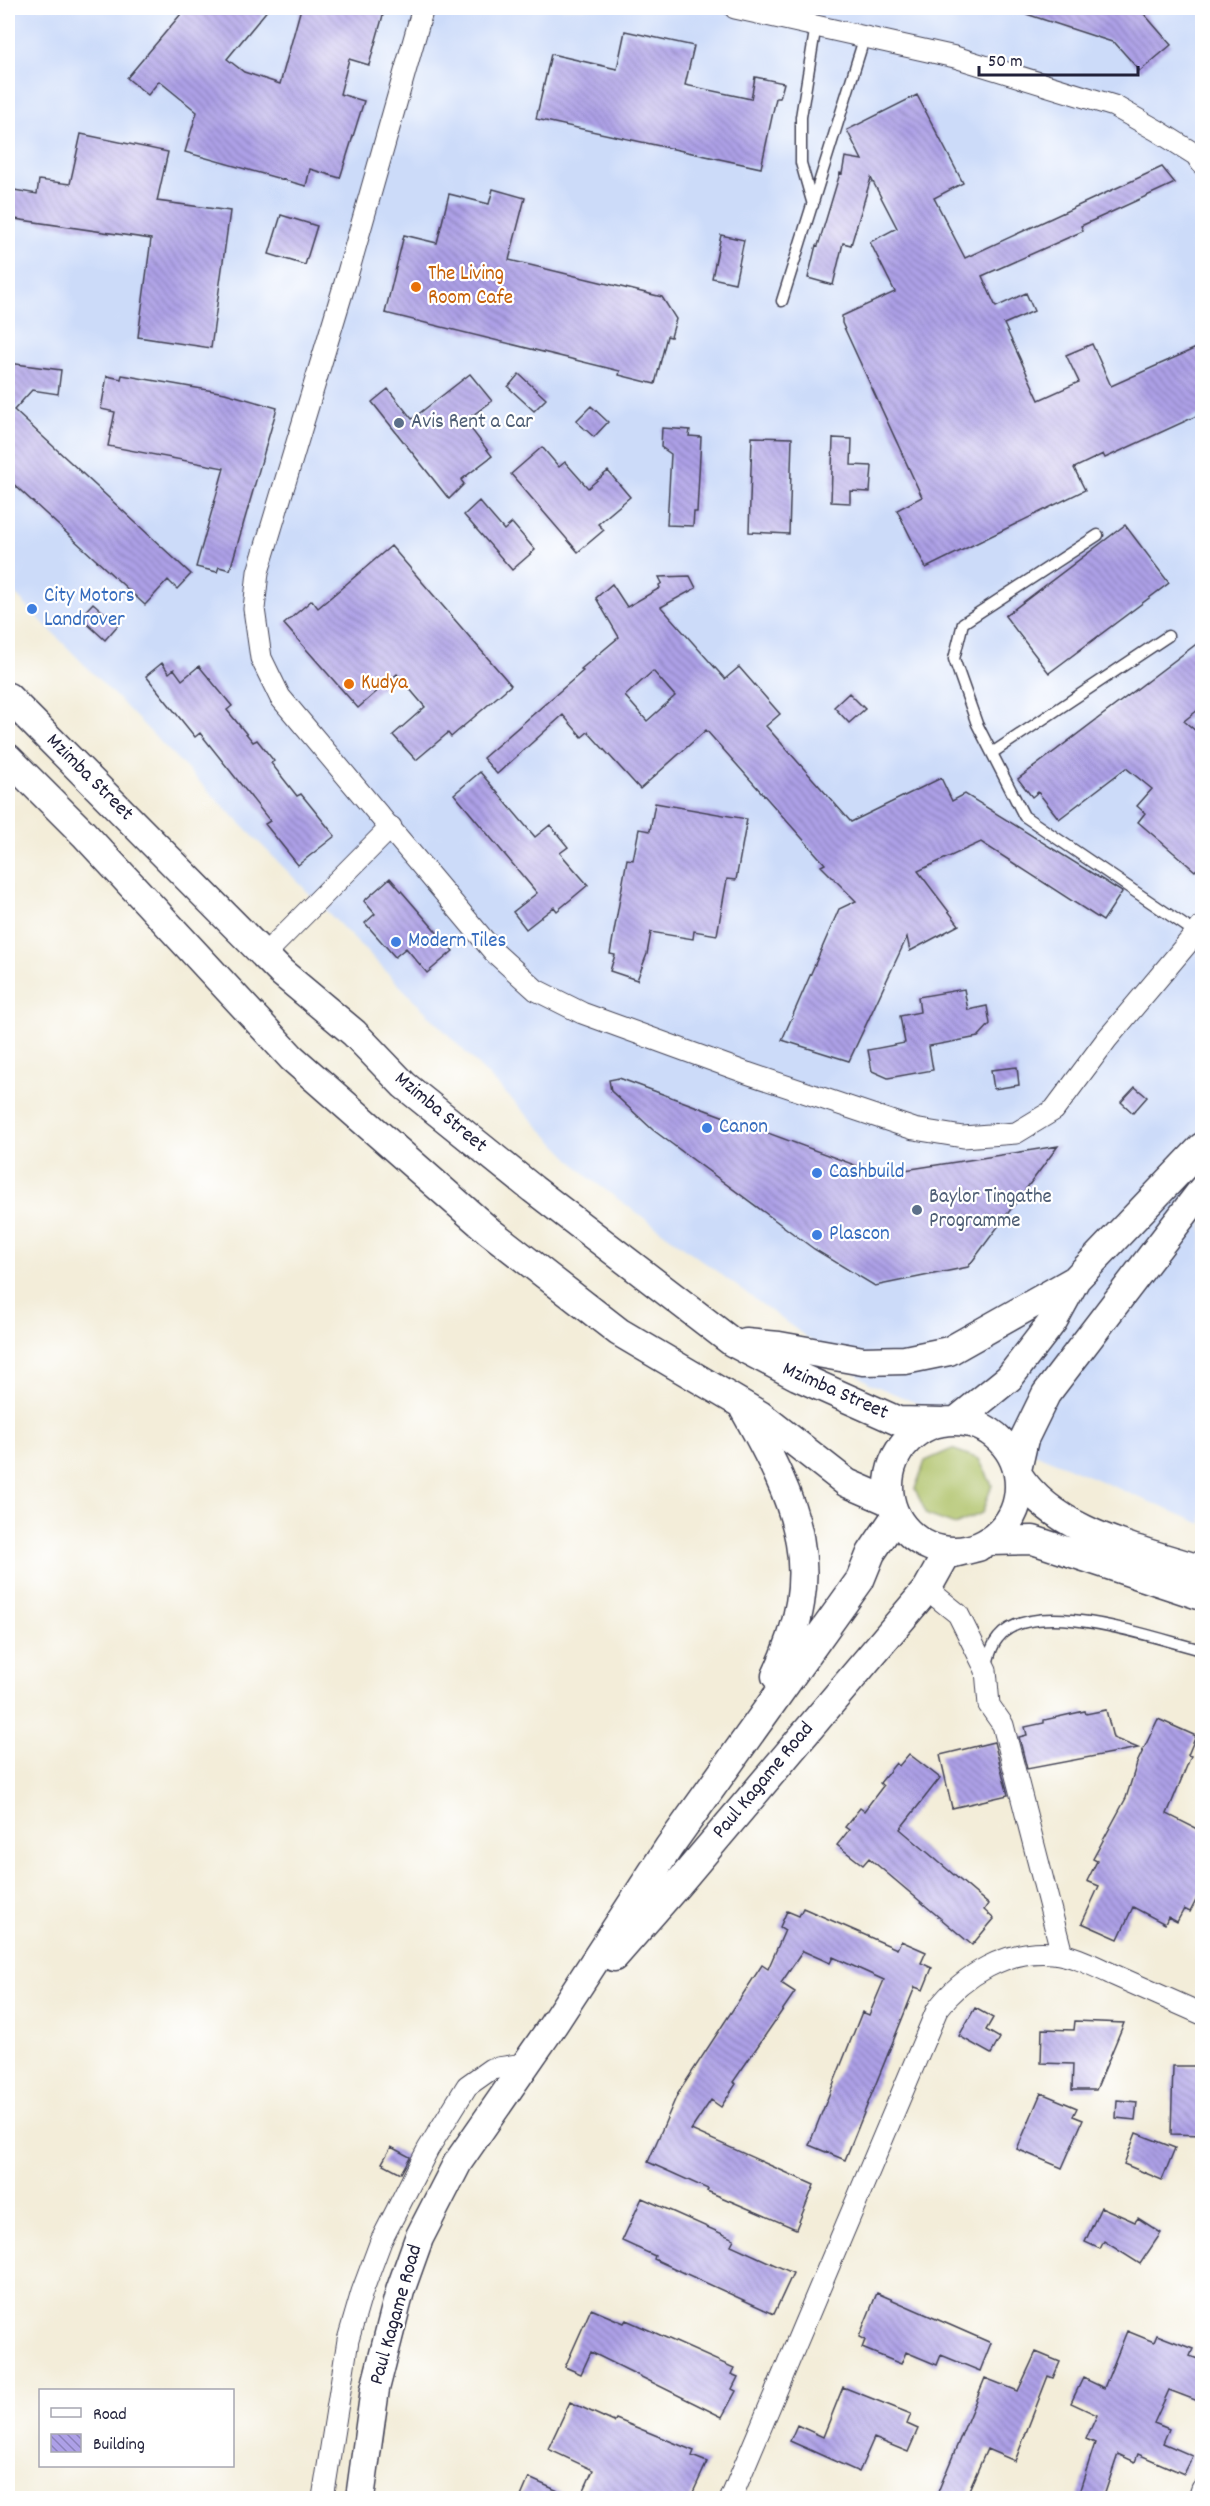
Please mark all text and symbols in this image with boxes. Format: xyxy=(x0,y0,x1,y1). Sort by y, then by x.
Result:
scale bar xyxy=(979,39,1138,77)
text: 50 m xyxy=(988,50,1023,75)
place label: The Living Room Cafe xyxy=(428,260,513,314)
marker: The Living Room Cafe xyxy=(409,280,423,294)
place label: Avis Rent a Car xyxy=(411,408,533,438)
marker: Avis Rent a Car xyxy=(392,416,406,430)
place label: City Motors Landrover xyxy=(44,582,135,636)
marker: City Motors Landrover xyxy=(25,602,39,616)
place label: Kudya xyxy=(361,669,409,699)
marker: Kudya xyxy=(342,677,356,691)
street label: Mzimba Street xyxy=(38,727,140,829)
place label: Modern Tiles xyxy=(408,927,506,957)
marker: Modern Tiles xyxy=(389,935,403,949)
street label: Mzimba Street xyxy=(387,1065,493,1161)
place label: Canon xyxy=(719,1113,768,1143)
marker: Canon xyxy=(700,1121,714,1135)
place label: Cashbuild xyxy=(829,1158,905,1188)
marker: Cashbuild xyxy=(810,1166,824,1180)
place label: Baylor Tingathe Programme xyxy=(929,1183,1052,1237)
marker: Baylor Tingathe Programme xyxy=(910,1203,924,1217)
place label: Plascon xyxy=(829,1220,890,1250)
marker: Plascon xyxy=(810,1228,824,1242)
street label: Mzimba Street xyxy=(777,1355,893,1429)
street label: Paul Kagame Road xyxy=(706,1716,822,1846)
street label: Paul Kagame Road xyxy=(363,2241,431,2389)
legend xyxy=(39,2389,234,2467)
text: Road xyxy=(93,2403,127,2428)
text: Building xyxy=(93,2433,145,2458)

